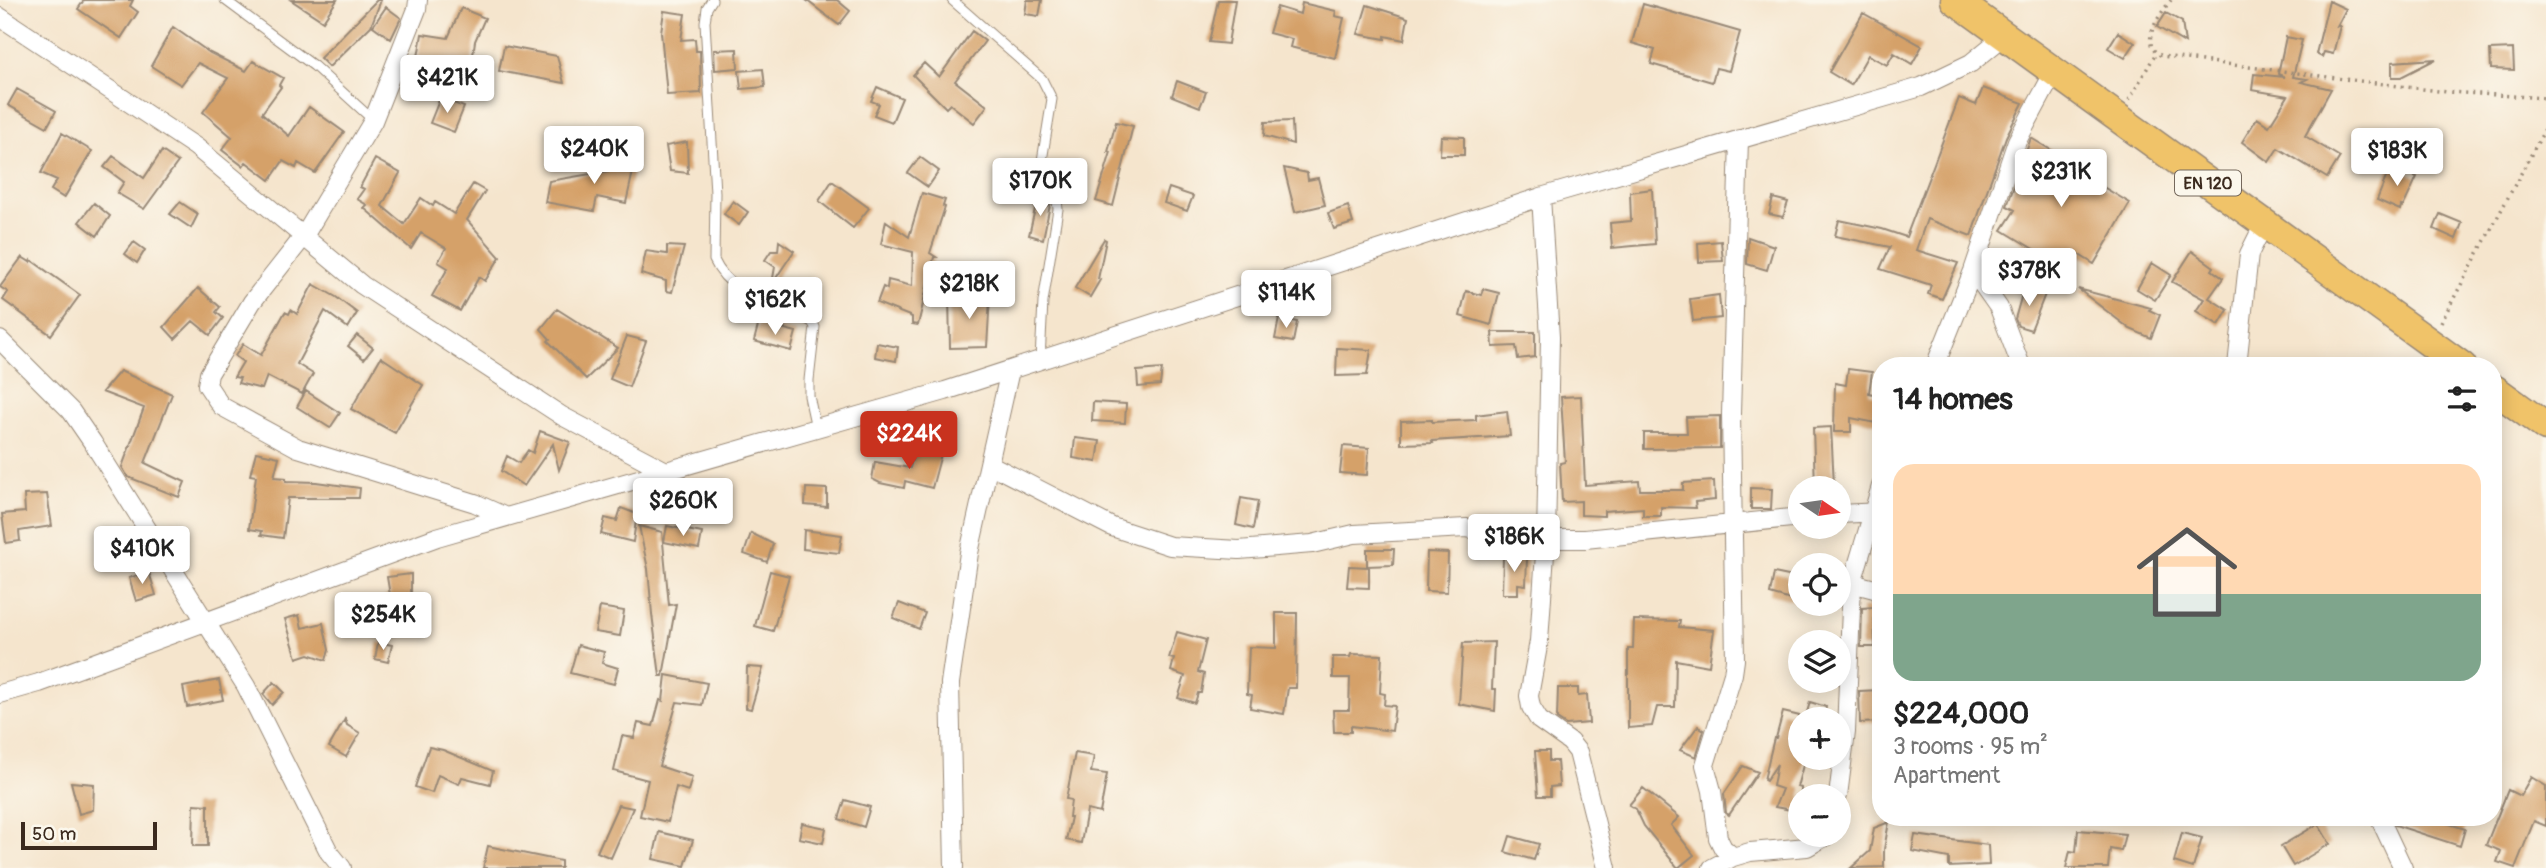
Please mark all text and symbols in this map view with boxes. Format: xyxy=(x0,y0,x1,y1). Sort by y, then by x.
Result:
pin: $421K xyxy=(398,55,496,115)
text: $421K xyxy=(416,63,478,92)
pin: $240K xyxy=(545,127,643,186)
pin: $183K xyxy=(2348,128,2446,188)
text: $240K xyxy=(560,134,628,163)
text: $183K xyxy=(2367,136,2427,165)
pin: $231K xyxy=(2012,150,2110,209)
text: $231K xyxy=(2031,157,2091,186)
pin: $170K xyxy=(991,158,1089,218)
text: $170K xyxy=(1008,166,1072,195)
road number: EN 120 xyxy=(2175,170,2241,196)
pin: $378K xyxy=(1980,248,2078,308)
text: $378K xyxy=(1998,256,2060,285)
pin: $218K xyxy=(920,262,1018,321)
text: $218K xyxy=(939,269,999,298)
pin: $114K xyxy=(1237,270,1335,330)
pin: $162K xyxy=(726,278,824,337)
text: $114K xyxy=(1257,278,1315,307)
text: $162K xyxy=(744,285,806,314)
icon: filters xyxy=(2443,380,2481,418)
text: 14 homes xyxy=(1893,381,2013,418)
pin: $224K xyxy=(860,412,958,471)
text: $224K xyxy=(876,419,942,448)
north arrow xyxy=(1788,476,1852,539)
map controls xyxy=(1788,476,1851,847)
pin: $260K xyxy=(634,478,732,538)
text: $260K xyxy=(649,486,717,515)
icon: home xyxy=(2124,509,2250,635)
pin: $186K xyxy=(1465,514,1563,574)
text: $186K xyxy=(1484,522,1544,551)
pin: $410K xyxy=(93,526,191,586)
text: $410K xyxy=(110,534,174,563)
button: locate xyxy=(1788,553,1851,616)
pin: $254K xyxy=(334,592,432,652)
text: $254K xyxy=(351,600,416,629)
button: layers xyxy=(1788,630,1851,693)
text: $224,000 xyxy=(1893,695,2029,732)
button: + xyxy=(1788,707,1851,770)
text: 3 rooms · 95 m² xyxy=(1893,732,2048,761)
text: Apartment xyxy=(1893,761,2000,790)
button: − xyxy=(1788,784,1851,847)
scale bar xyxy=(21,819,158,851)
text: 50 m xyxy=(32,822,76,846)

